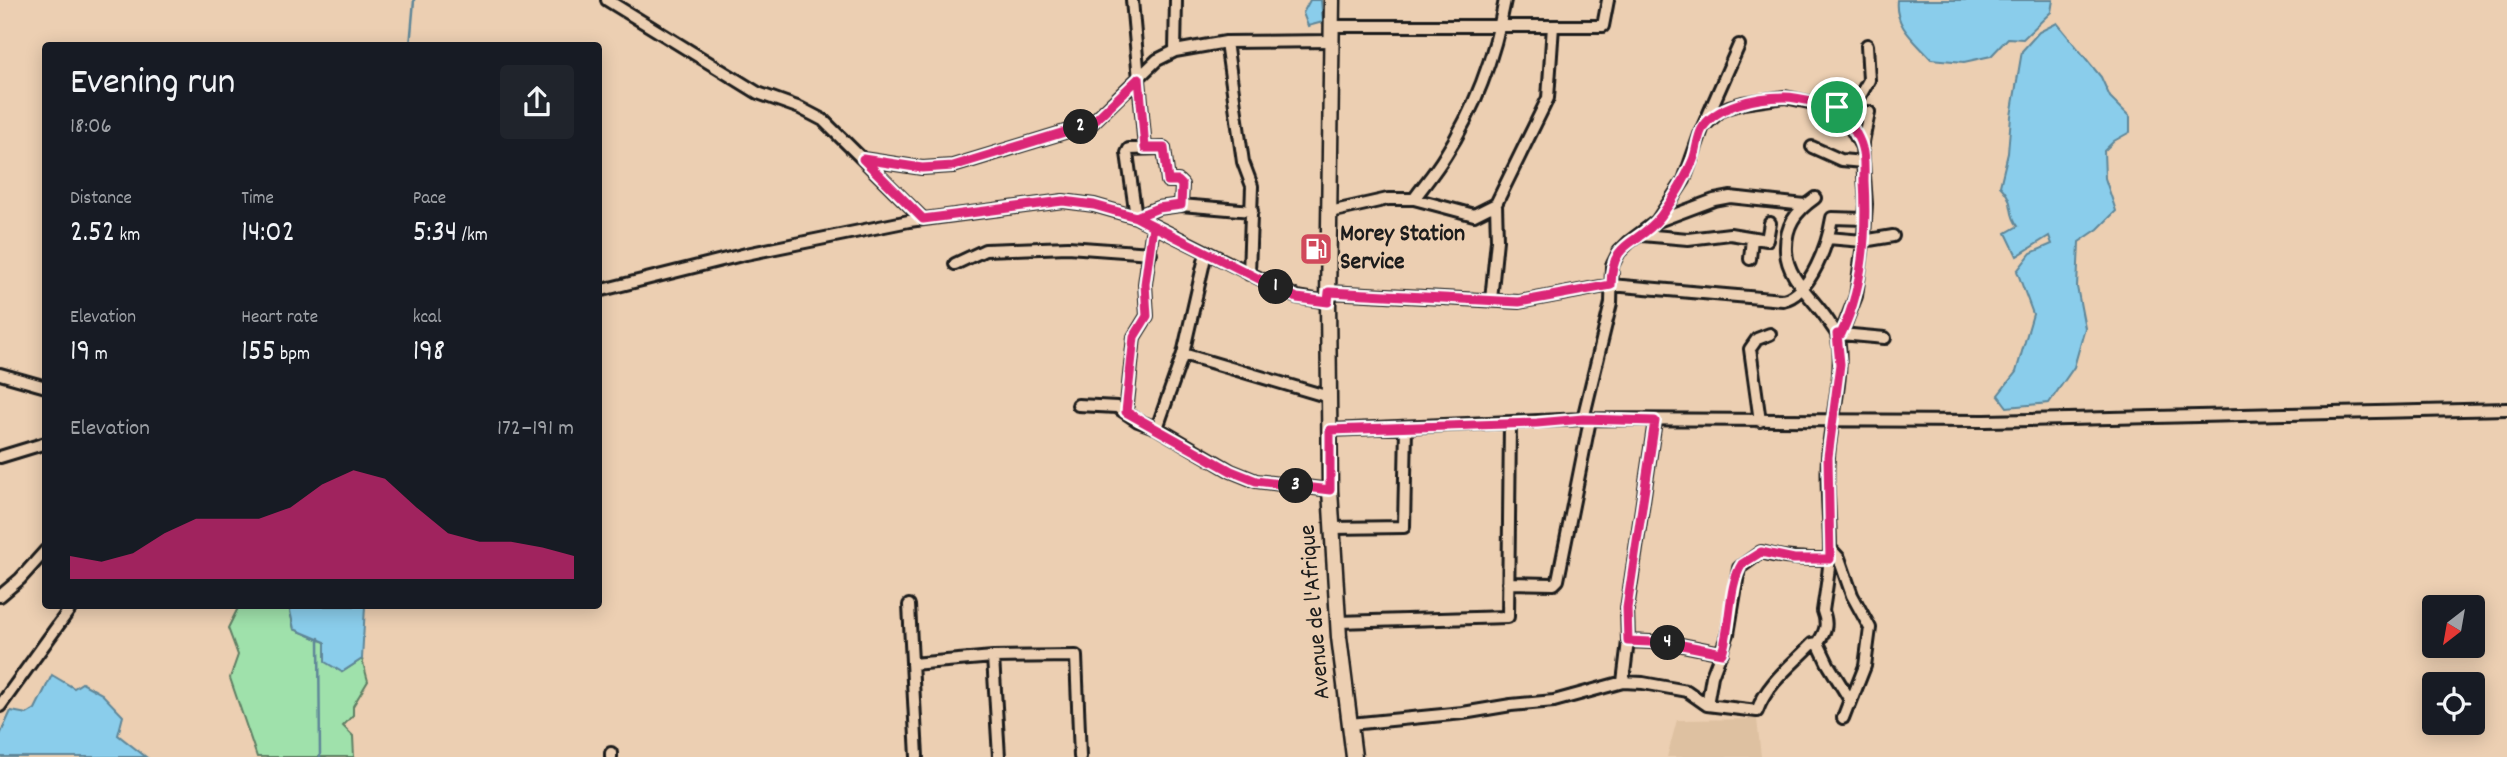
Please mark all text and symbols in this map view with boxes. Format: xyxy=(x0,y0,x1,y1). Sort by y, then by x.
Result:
text: Evening run xyxy=(70,57,235,112)
button: share xyxy=(500,65,574,139)
pin xyxy=(1807,77,1867,137)
icon: arrive xyxy=(1818,88,1856,126)
pin: 2 xyxy=(1064,110,1098,144)
text: 18:06 xyxy=(70,111,112,144)
text: 2 xyxy=(1076,113,1085,140)
text: Distance xyxy=(70,186,132,213)
text: Time xyxy=(241,186,274,213)
text: Pace xyxy=(413,186,446,213)
text: 2.52 xyxy=(70,213,115,256)
text: 14:02 xyxy=(241,213,295,256)
text: 5:34 xyxy=(413,213,457,256)
place label: Morey Station Service xyxy=(1340,218,1465,280)
text: km xyxy=(115,223,140,250)
text: /km xyxy=(457,223,488,250)
fuel station icon: Morey Station Service xyxy=(1297,230,1335,268)
pin: 1 xyxy=(1258,270,1294,304)
text: 1 xyxy=(1273,273,1278,300)
text: Elevation xyxy=(70,305,136,332)
text: Heart rate xyxy=(241,305,318,332)
text: kcal xyxy=(413,305,442,332)
text: 19 xyxy=(70,332,90,375)
text: 155 xyxy=(241,332,276,375)
text: 198 xyxy=(413,332,445,375)
text: m xyxy=(90,342,108,369)
text: bpm xyxy=(276,342,310,369)
text: Elevation xyxy=(70,413,150,446)
text: 172–191 m xyxy=(497,413,574,446)
pin: 3 xyxy=(1278,468,1314,504)
text: 3 xyxy=(1291,472,1300,499)
street label: Avenue de l'Afrique xyxy=(1291,523,1341,701)
north arrow xyxy=(2422,595,2485,658)
map controls xyxy=(2422,595,2485,735)
pin: 4 xyxy=(1650,626,1686,660)
text: 4 xyxy=(1664,629,1671,656)
button: locate xyxy=(2422,672,2485,735)

